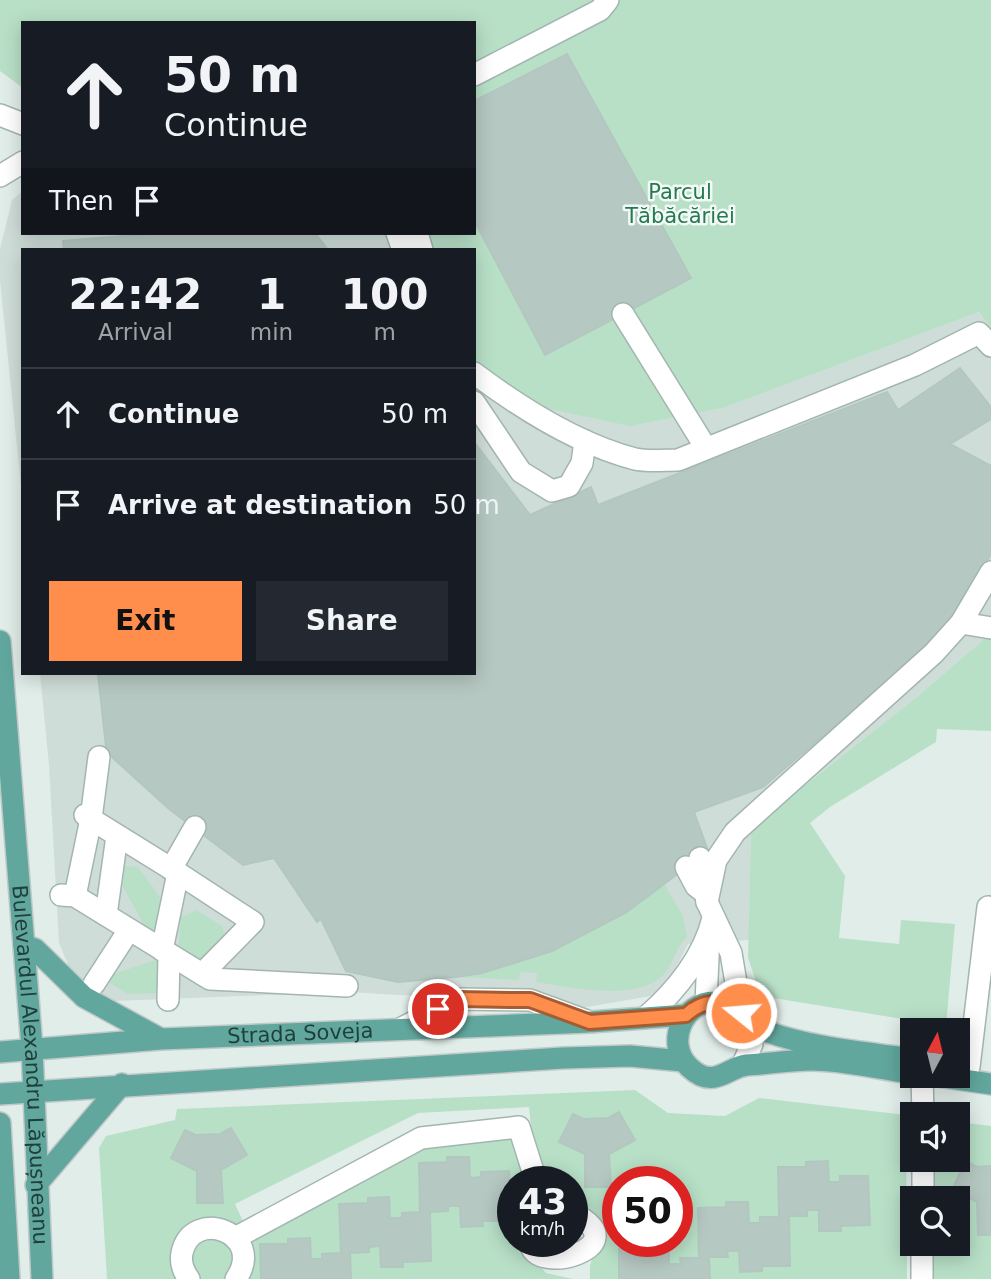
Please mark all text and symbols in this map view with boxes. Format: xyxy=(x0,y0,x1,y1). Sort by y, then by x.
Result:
text: 50 m xyxy=(164,47,300,104)
icon: ahead xyxy=(49,49,140,140)
text: Continue xyxy=(164,106,308,144)
park label: Parcul Tăbăcăriei xyxy=(624,180,735,228)
icon: arrive xyxy=(128,182,166,220)
text: Then xyxy=(49,186,114,216)
text: 22:42 xyxy=(69,270,202,319)
text: 1 xyxy=(257,270,286,319)
text: 100 xyxy=(341,270,428,319)
text: Arrival xyxy=(98,319,173,345)
text: min xyxy=(250,319,293,345)
text: m xyxy=(373,319,396,345)
icon: ahead xyxy=(49,395,87,433)
text: Continue xyxy=(108,399,239,429)
text: 50 m xyxy=(381,399,448,429)
icon: arrive xyxy=(49,486,87,524)
text: Arrive at destination xyxy=(108,490,412,520)
text: 50 m xyxy=(433,490,500,520)
button: Exit xyxy=(49,581,242,661)
button: Share xyxy=(256,581,448,661)
street label: Bulevardul Alexandru Lăpușneanu xyxy=(7,884,53,1245)
position arrow xyxy=(704,976,778,1050)
pin xyxy=(408,979,468,1039)
icon: arrive xyxy=(419,990,457,1028)
north arrow xyxy=(900,1018,970,1088)
map controls xyxy=(900,1018,970,1256)
street label: Strada Soveja xyxy=(227,1019,374,1048)
button: sound xyxy=(900,1102,970,1172)
speed limit sign: 50 xyxy=(602,1166,693,1257)
text: 43 xyxy=(518,1182,567,1222)
button: search xyxy=(900,1186,970,1256)
text: km/h xyxy=(520,1218,565,1239)

